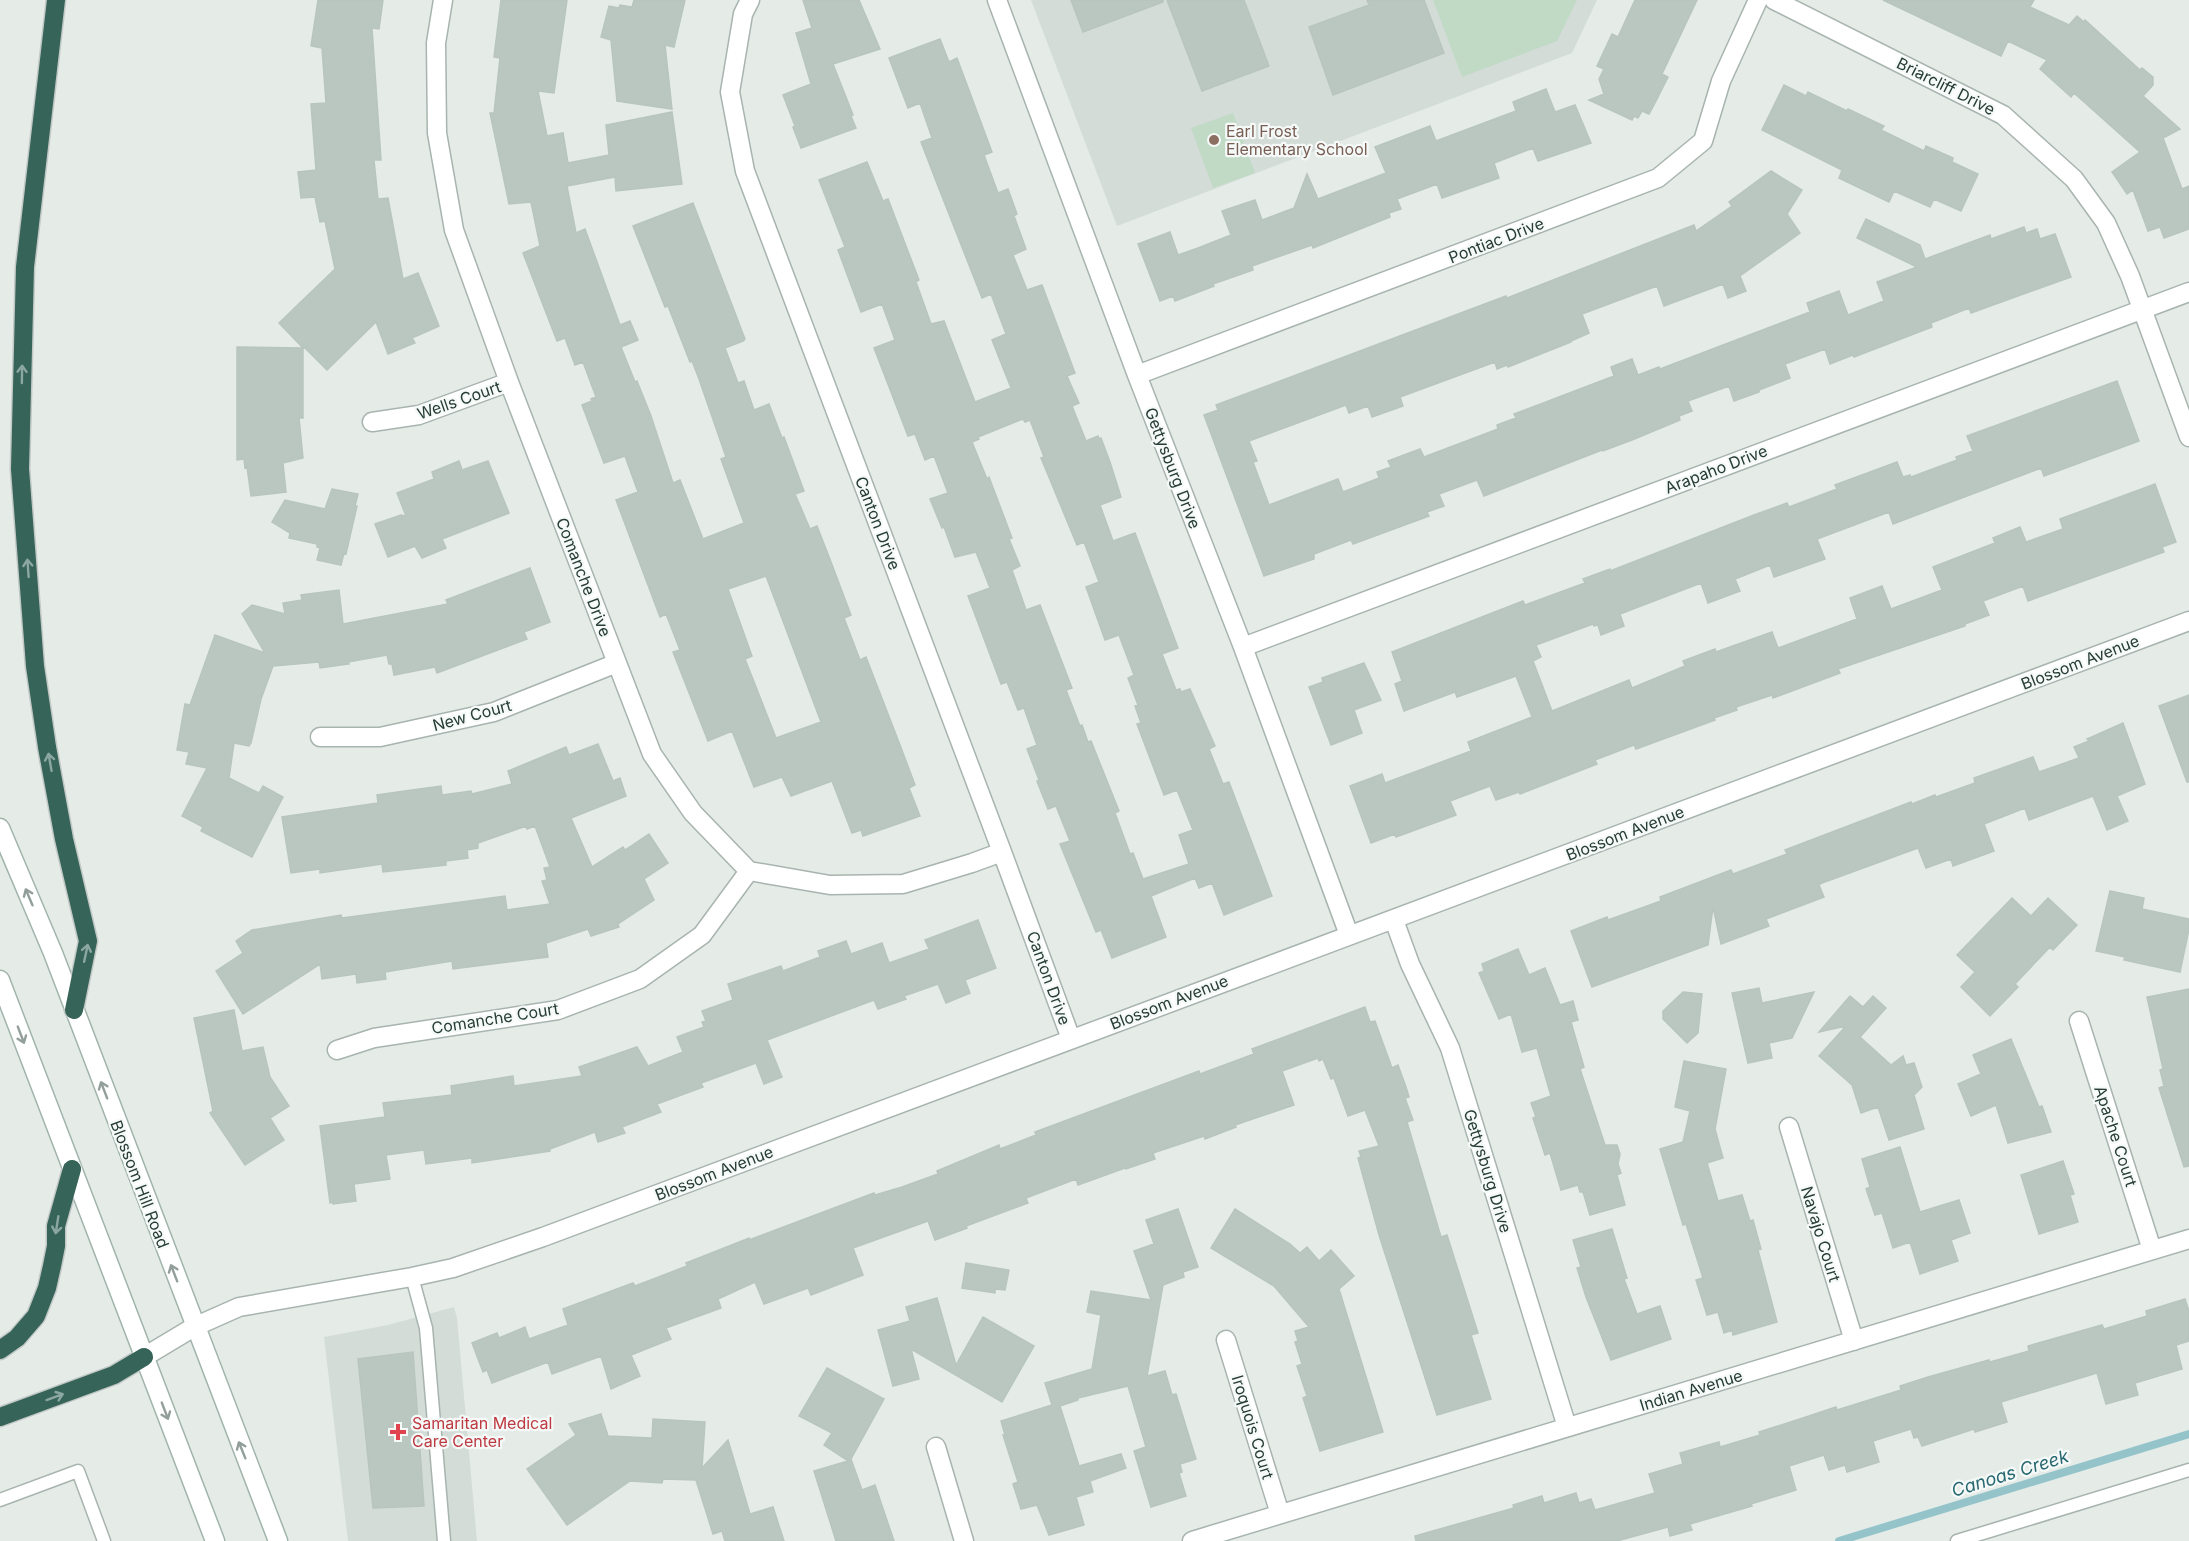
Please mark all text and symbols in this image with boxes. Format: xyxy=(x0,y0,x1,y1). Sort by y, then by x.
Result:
street label: Briarcliff Drive xyxy=(1893,53,1999,119)
place label: Earl Frost Elementary School xyxy=(1226,121,1368,159)
marker: Earl Frost Elementary School xyxy=(1207,133,1221,147)
street label: Pontiac Drive xyxy=(1445,213,1547,267)
one-way arrow xyxy=(17,364,28,384)
street label: Wells Court xyxy=(415,376,503,424)
street label: Gettysburg Drive xyxy=(1141,405,1205,531)
street label: Arapaho Drive xyxy=(1662,440,1770,498)
street label: Canton Drive xyxy=(851,473,905,573)
street label: Comanche Drive xyxy=(552,515,616,639)
one-way arrow xyxy=(22,559,33,579)
street label: Blossom Avenue xyxy=(2018,630,2142,694)
street label: New Court xyxy=(430,695,514,735)
one-way arrow xyxy=(44,753,55,772)
street label: Blossom Avenue xyxy=(1563,801,1687,865)
one-way arrow xyxy=(23,888,34,907)
street label: Canton Drive xyxy=(1023,928,1075,1028)
one-way arrow xyxy=(81,943,92,963)
street label: Blossom Avenue xyxy=(1107,970,1231,1034)
street label: Comanche Court xyxy=(430,998,560,1038)
one-way arrow xyxy=(16,1025,27,1043)
one-way arrow xyxy=(98,1081,109,1100)
street label: Apache Court xyxy=(2090,1083,2142,1189)
street label: Gettysburg Drive xyxy=(1460,1107,1516,1235)
street label: Blossom Hill Road xyxy=(106,1117,174,1251)
street label: Blossom Avenue xyxy=(652,1141,776,1205)
street label: Navajo Court xyxy=(1797,1184,1845,1284)
one-way arrow xyxy=(52,1215,63,1234)
one-way arrow xyxy=(167,1264,178,1282)
street label: Indian Avenue xyxy=(1637,1365,1745,1415)
street label: Iroquois Court xyxy=(1228,1373,1278,1481)
one-way arrow xyxy=(45,1390,64,1401)
one-way arrow xyxy=(160,1402,171,1420)
place label: Samaritan Medical Care Center xyxy=(412,1413,552,1451)
marker: Samaritan Medical Care Center xyxy=(389,1423,407,1441)
one-way arrow xyxy=(236,1442,247,1460)
water label: Canoas Creek xyxy=(1949,1445,2072,1501)

